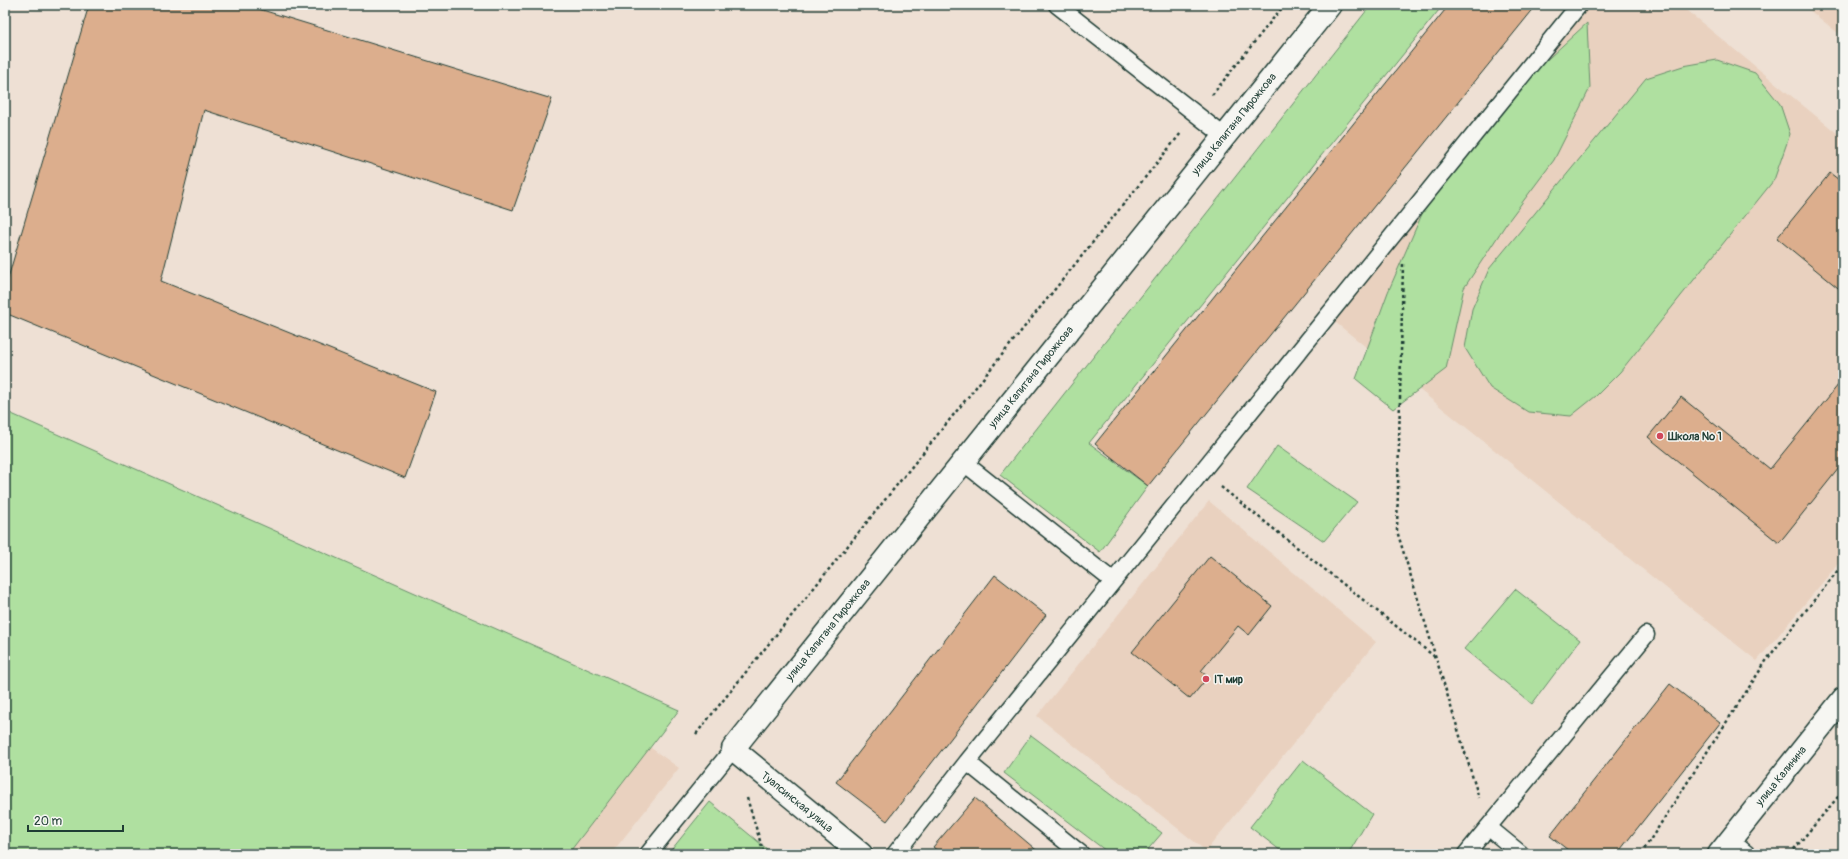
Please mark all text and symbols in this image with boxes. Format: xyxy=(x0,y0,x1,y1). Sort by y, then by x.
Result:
street label: улица Капитана Пирожкова xyxy=(1188,71,1279,178)
street label: улица Капитана Пирожкова xyxy=(985,324,1076,431)
place label: Школа № 1 xyxy=(1667,430,1722,443)
marker: Школа № 1 xyxy=(1655,431,1665,441)
street label: улица Капитана Пирожкова xyxy=(782,577,873,684)
place label: IT мир xyxy=(1214,673,1243,686)
marker: IT мир xyxy=(1201,674,1211,684)
street label: улица Калинина xyxy=(1752,744,1809,809)
street label: Туапсинская улица xyxy=(758,769,836,835)
scale bar xyxy=(28,807,123,833)
text: 20 m xyxy=(34,814,63,829)

